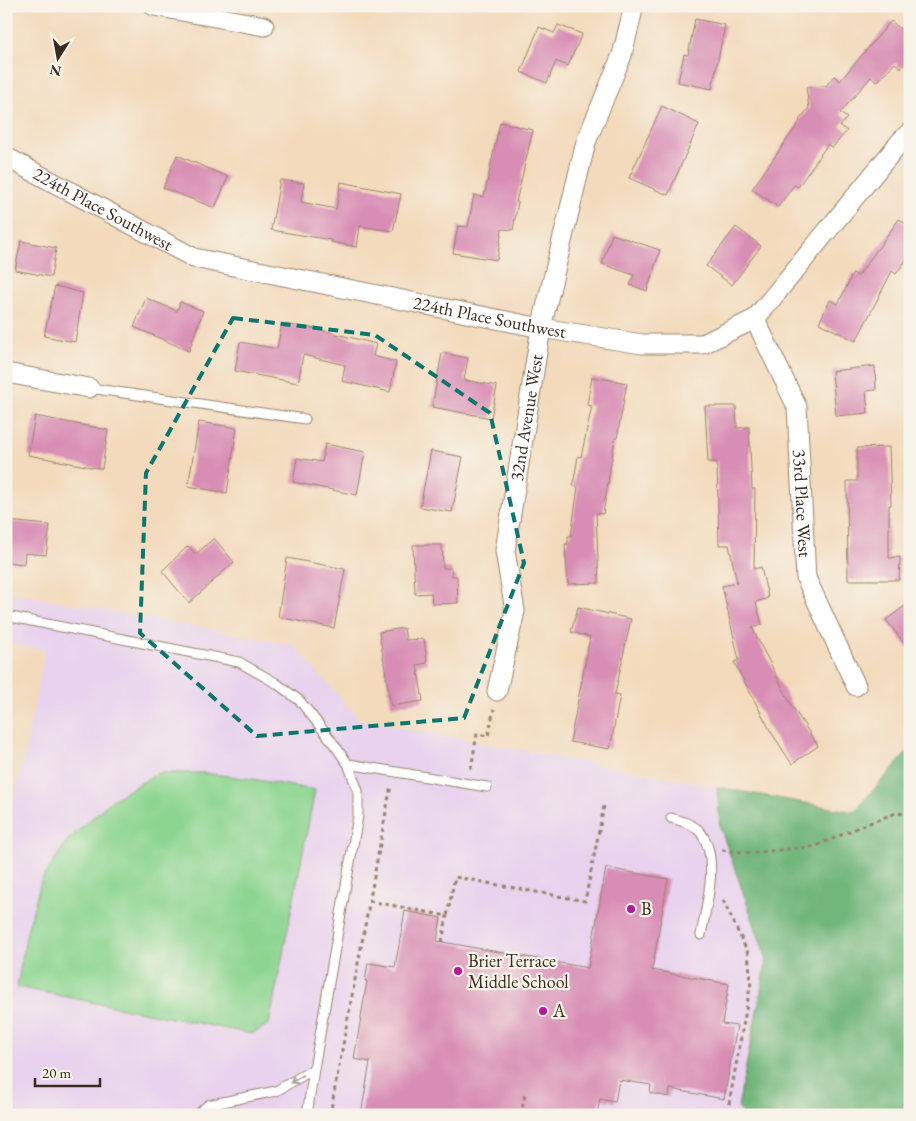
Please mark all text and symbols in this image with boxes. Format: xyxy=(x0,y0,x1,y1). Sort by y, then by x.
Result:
north arrow xyxy=(32,32,82,82)
text: N xyxy=(48,61,63,81)
street label: 224th Place Southwest xyxy=(29,162,177,256)
street label: 224th Place Southwest xyxy=(411,291,568,343)
street label: 32nd Avenue West xyxy=(504,352,548,483)
street label: 33rd Place West xyxy=(788,449,817,558)
place label: B xyxy=(641,897,652,920)
marker: B xyxy=(625,903,637,915)
place label: Brier Terrace Middle School xyxy=(468,949,569,993)
marker: Brier Terrace Middle School xyxy=(452,965,464,977)
place label: A xyxy=(552,999,566,1022)
marker: A xyxy=(537,1005,549,1017)
scale bar xyxy=(35,1056,100,1088)
text: 20 m xyxy=(42,1063,71,1082)
one-way arrow xyxy=(290,1075,304,1085)

